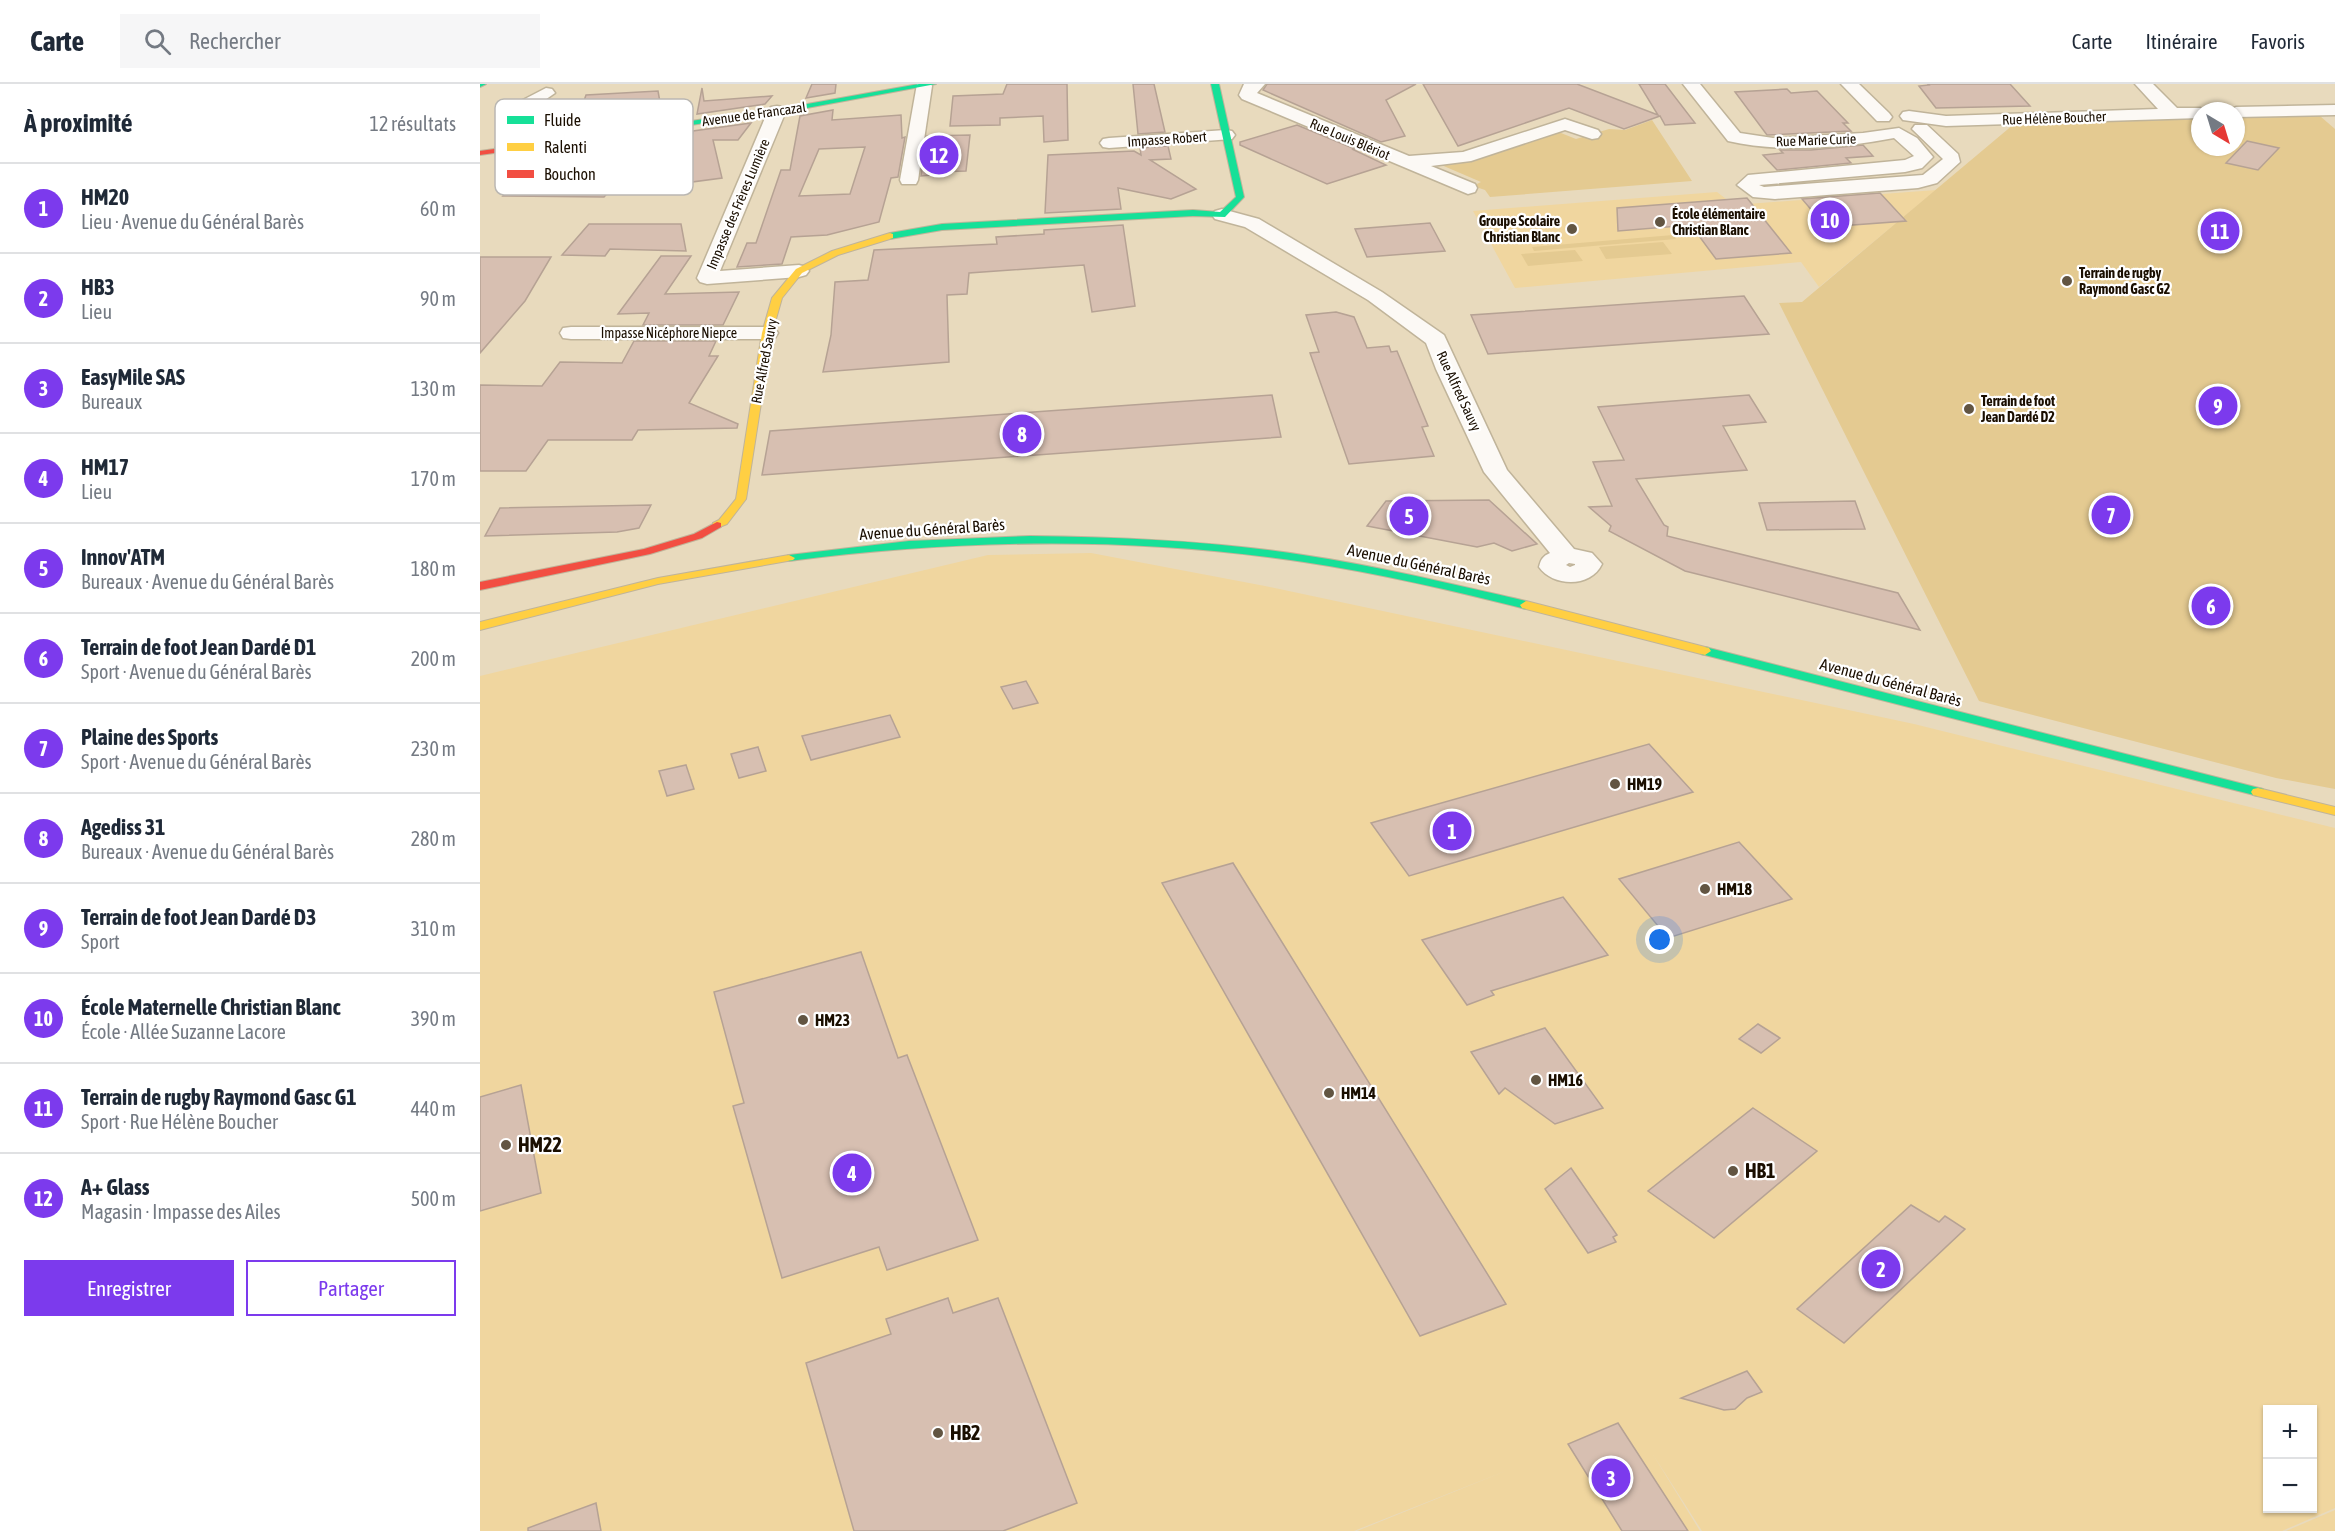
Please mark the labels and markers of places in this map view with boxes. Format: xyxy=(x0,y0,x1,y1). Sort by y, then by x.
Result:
pin: 12 xyxy=(920,132,958,178)
pin: 10 xyxy=(1810,198,1850,242)
place label: École élémentaire Christian Blanc xyxy=(1672,206,1765,238)
pin: 11 xyxy=(2200,208,2240,254)
place label: Groupe Scolaire Christian Blanc xyxy=(1479,213,1561,245)
marker: École élémentaire Christian Blanc xyxy=(1653,215,1667,229)
marker: Groupe Scolaire Christian Blanc xyxy=(1565,222,1579,236)
place label: Terrain de rugby Raymond Gasc G2 xyxy=(2079,265,2171,297)
marker: Terrain de rugby Raymond Gasc G2 xyxy=(2060,274,2074,288)
pin: 9 xyxy=(2198,384,2238,428)
place label: Terrain de foot Jean Dardé D2 xyxy=(1980,393,2055,425)
marker: Terrain de foot Jean Dardé D2 xyxy=(1962,402,1976,416)
pin: 8 xyxy=(1002,412,1042,456)
pin: 7 xyxy=(2092,492,2130,538)
pin: 5 xyxy=(1390,494,1428,538)
pin: 6 xyxy=(2192,584,2230,628)
place label: HM19 xyxy=(1627,775,1663,793)
marker: HM19 xyxy=(1608,777,1622,791)
pin: 1 xyxy=(1432,808,1472,854)
place label: HM18 xyxy=(1717,880,1753,898)
marker: HM18 xyxy=(1698,882,1712,896)
place label: HM23 xyxy=(815,1011,850,1029)
marker: HM23 xyxy=(796,1013,810,1027)
place label: HM16 xyxy=(1548,1071,1584,1089)
marker: HM16 xyxy=(1529,1073,1543,1087)
place label: HM14 xyxy=(1341,1084,1377,1102)
marker: HM14 xyxy=(1322,1086,1336,1100)
place label: HM22 xyxy=(518,1133,562,1156)
marker: HM22 xyxy=(499,1138,513,1152)
pin: 4 xyxy=(832,1150,872,1196)
place label: HB1 xyxy=(1745,1159,1776,1182)
marker: HB1 xyxy=(1726,1164,1740,1178)
pin: 2 xyxy=(1862,1246,1900,1292)
place label: HB2 xyxy=(950,1421,981,1444)
marker: HB2 xyxy=(931,1426,945,1440)
pin: 3 xyxy=(1592,1456,1630,1500)

